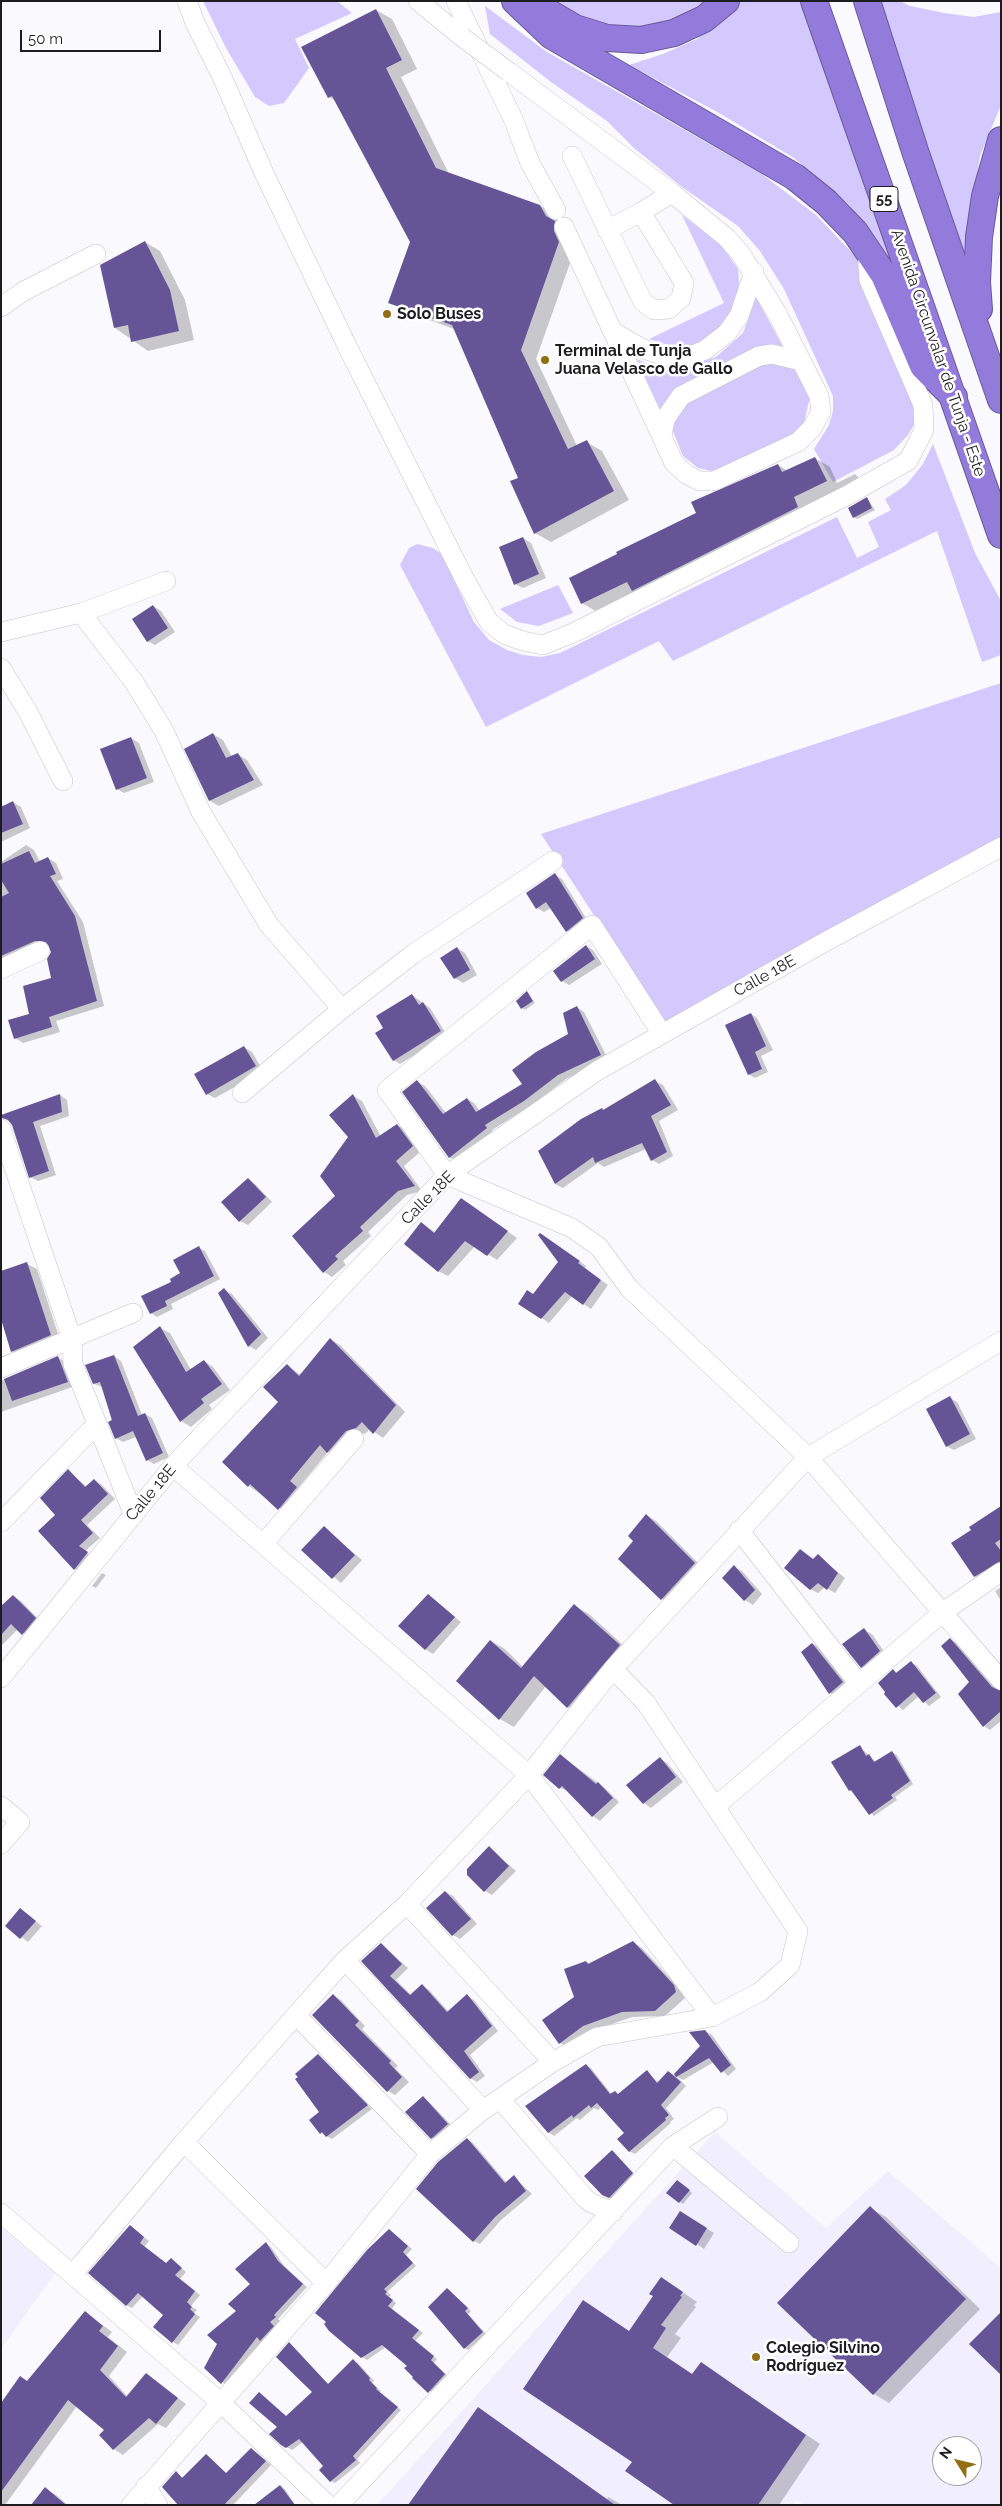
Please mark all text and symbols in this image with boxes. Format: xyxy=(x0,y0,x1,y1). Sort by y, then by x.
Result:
scale bar xyxy=(22,20,164,52)
text: 50 m xyxy=(28,30,63,48)
road number: 55 xyxy=(870,186,898,212)
street label: Avenida Circunvalar de Tunja - Este xyxy=(887,227,989,479)
place label: Solo Buses xyxy=(397,304,481,324)
marker: Solo Buses xyxy=(381,308,393,320)
place label: Terminal de Tunja Juana Velasco de Gallo xyxy=(555,341,733,379)
marker: Terminal de Tunja Juana Velasco de Gallo xyxy=(539,354,551,366)
street label: Calle 18E xyxy=(731,951,799,1001)
street label: Calle 18E xyxy=(397,1167,459,1229)
street label: Calle 18E xyxy=(122,1461,180,1525)
place label: Colegio Silvino Rodríguez xyxy=(766,2338,880,2376)
marker: Colegio Silvino Rodríguez xyxy=(750,2351,762,2363)
north arrow xyxy=(932,2436,982,2486)
text: N xyxy=(936,2444,955,2462)

